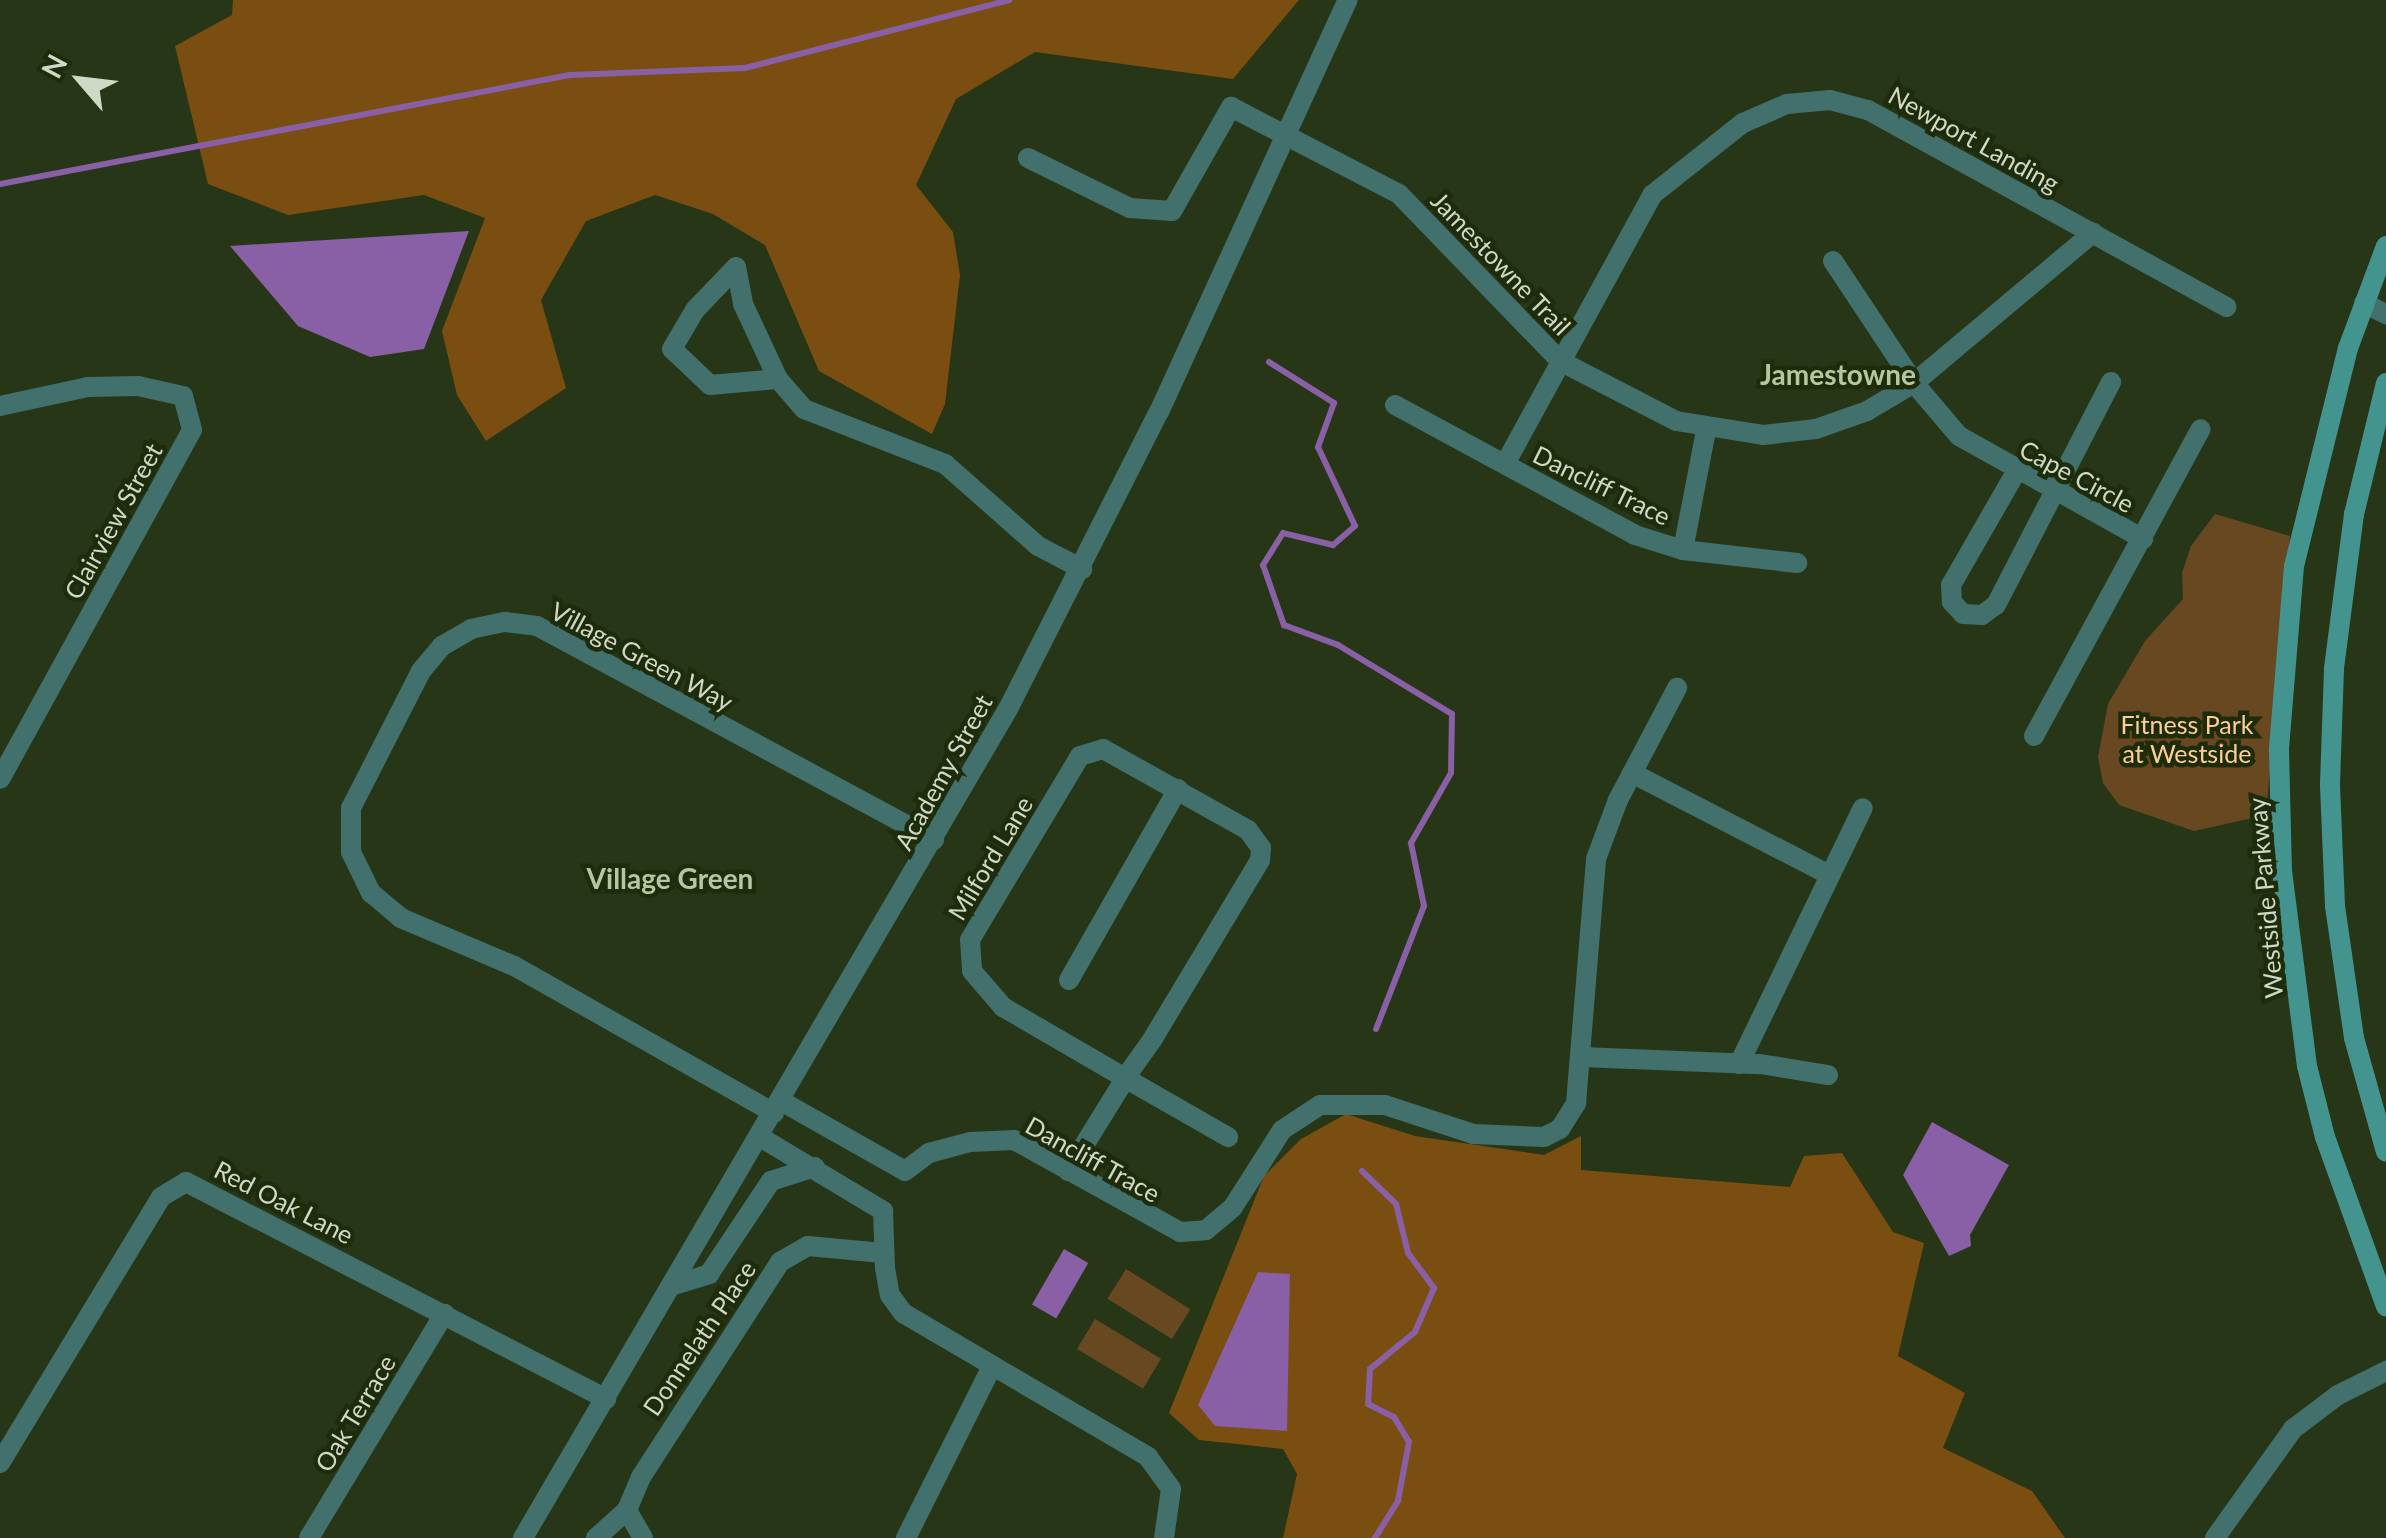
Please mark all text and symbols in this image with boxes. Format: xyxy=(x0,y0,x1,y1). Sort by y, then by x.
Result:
north arrow xyxy=(30,30,130,130)
text: N xyxy=(33,48,74,83)
street label: Newport Landing xyxy=(1884,80,2064,198)
street label: Jamestowne Trail xyxy=(1425,185,1577,341)
district label: Jamestowne xyxy=(1760,357,1916,391)
street label: Cape Circle xyxy=(2015,433,2139,519)
street label: Clairview Street xyxy=(58,438,168,604)
street label: Dancliff Trace xyxy=(1528,439,1676,531)
street label: Village Green Way xyxy=(546,595,738,717)
street label: Academy Street xyxy=(888,689,998,855)
park label: Fitness Park at Westside xyxy=(2120,710,2254,769)
street label: Milford Lane xyxy=(941,791,1039,925)
street label: Westside Parkway xyxy=(2241,796,2289,1000)
district label: Village Green xyxy=(587,861,753,895)
street label: Dancliff Trace xyxy=(1020,1109,1166,1209)
street label: Red Oak Lane xyxy=(209,1154,359,1250)
street label: Donnelath Place xyxy=(636,1255,762,1421)
street label: Oak Terrace xyxy=(308,1349,402,1477)

